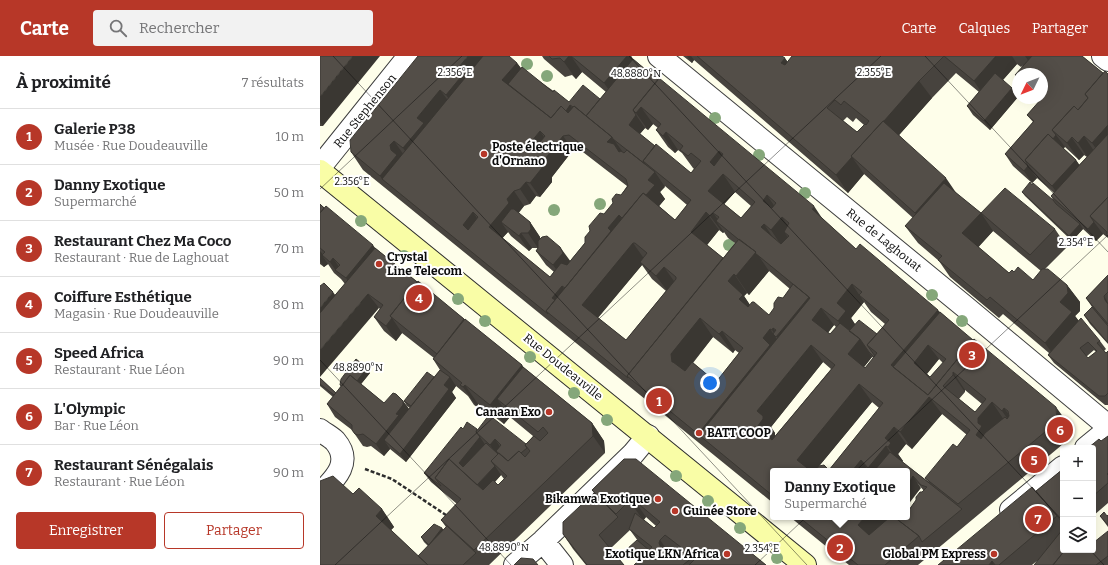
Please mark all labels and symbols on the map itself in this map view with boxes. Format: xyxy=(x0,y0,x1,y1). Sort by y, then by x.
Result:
text: 2.356°E xyxy=(438,67,472,79)
text: 2.355°E xyxy=(857,67,891,79)
text: 48.8880°N xyxy=(611,68,661,80)
north arrow xyxy=(1012,68,1048,104)
street label: Rue Stephenson xyxy=(331,71,399,151)
place label: Poste électrique d'Ornano xyxy=(492,140,584,168)
marker: Poste électrique d'Ornano xyxy=(479,149,489,159)
text: 2.356°E xyxy=(335,176,369,188)
street label: Rue de Laghouat xyxy=(844,205,925,275)
text: 2.354°E xyxy=(1059,237,1093,249)
place label: Crystal Line Telecom xyxy=(387,250,463,278)
marker: Crystal Line Telecom xyxy=(374,259,384,269)
pin: 4 xyxy=(406,283,432,313)
street label: Rue Doudeauville xyxy=(521,331,605,403)
pin: 3 xyxy=(959,340,985,370)
text: 48.8890°N xyxy=(333,362,383,374)
your location xyxy=(700,373,720,393)
pin: 1 xyxy=(646,386,672,416)
place label: Canaan Exo xyxy=(475,405,541,419)
marker: Canaan Exo xyxy=(544,407,554,417)
pin: 6 xyxy=(1047,415,1073,445)
place label: BATT COOP xyxy=(707,426,772,440)
marker: BATT COOP xyxy=(694,428,704,438)
pin: 5 xyxy=(1021,445,1047,475)
place label: Bikamwa Exotique xyxy=(545,492,650,506)
marker: Bikamwa Exotique xyxy=(653,494,663,504)
place label: Guinée Store xyxy=(683,504,757,518)
pin: 7 xyxy=(1025,504,1051,534)
marker: Guinée Store xyxy=(670,506,680,516)
pin: 2 xyxy=(827,533,853,563)
text: 48.8890°N xyxy=(479,542,529,554)
text: 2.354°E xyxy=(745,543,779,555)
place label: Exotique LKN Africa xyxy=(605,547,719,561)
place label: Global PM Express xyxy=(883,547,986,561)
marker: Exotique LKN Africa xyxy=(722,549,732,559)
marker: Global PM Express xyxy=(989,549,999,559)

